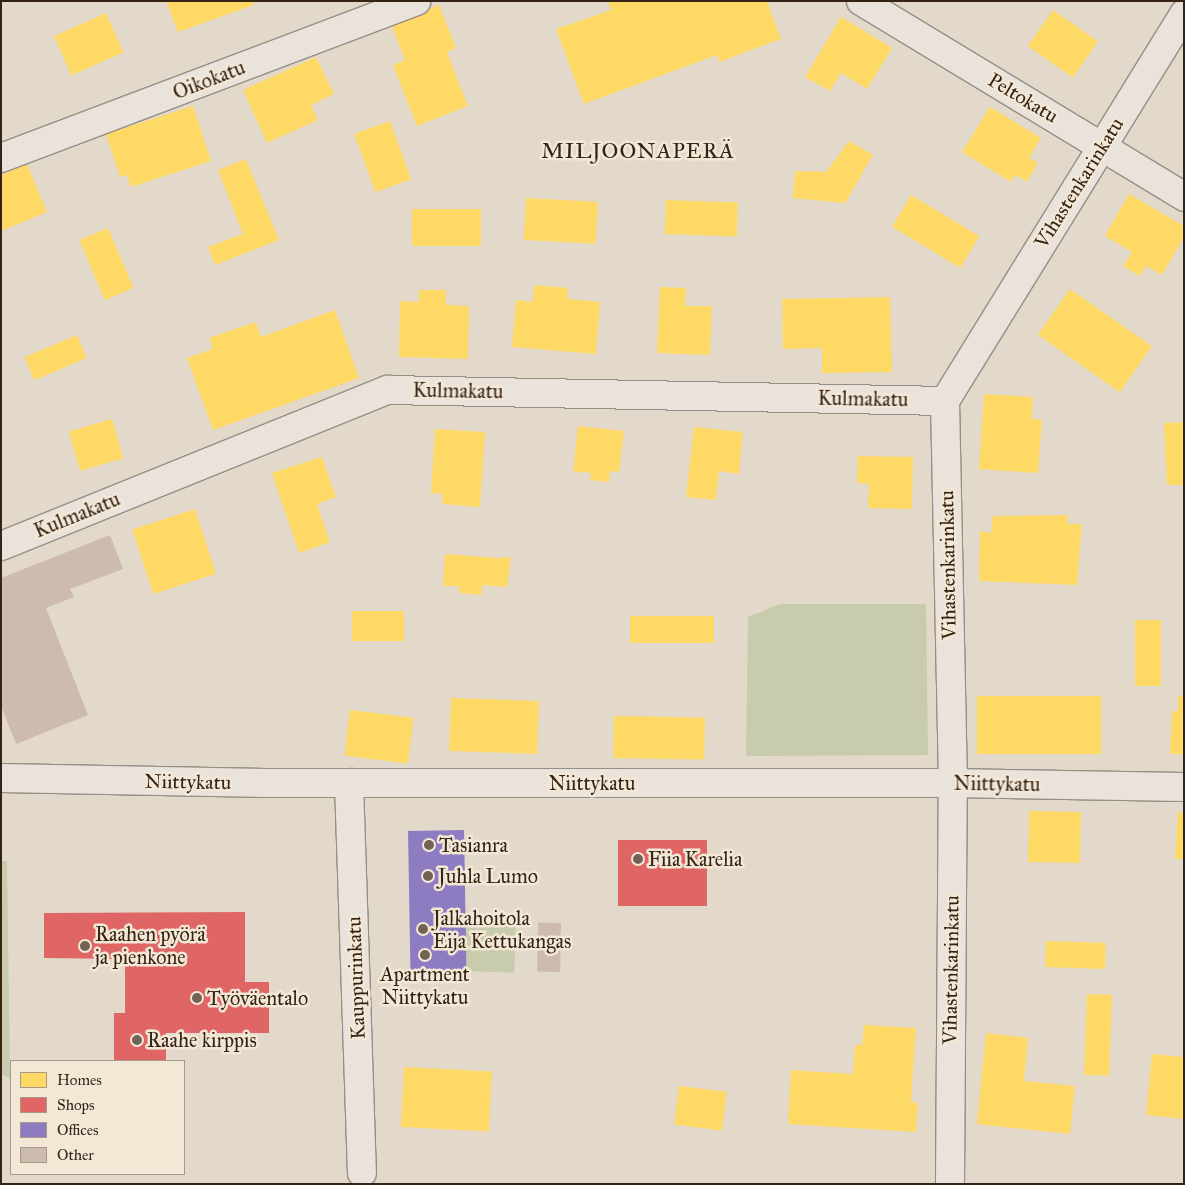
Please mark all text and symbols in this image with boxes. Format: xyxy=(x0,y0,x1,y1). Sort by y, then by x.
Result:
street label: Oikokatu xyxy=(170,55,248,105)
street label: Peltokatu xyxy=(984,68,1062,128)
street label: Vihastenkarinkatu xyxy=(1029,113,1129,253)
district label: MILJOONAPERÄ xyxy=(540,138,736,164)
street label: Kulmakatu xyxy=(412,378,504,404)
street label: Kulmakatu xyxy=(817,386,909,412)
street label: Kulmakatu xyxy=(30,487,124,543)
street label: Vihastenkarinkatu xyxy=(935,490,961,640)
street label: Niittykatu xyxy=(144,769,232,795)
street label: Niittykatu xyxy=(549,771,635,795)
street label: Niittykatu xyxy=(953,771,1041,797)
place label: Tasianra xyxy=(439,833,508,857)
marker: Tasianra xyxy=(423,839,435,851)
place label: Fiia Karelia xyxy=(648,847,743,871)
marker: Fiia Karelia xyxy=(632,853,644,865)
place label: Juhla Lumo xyxy=(438,864,538,888)
marker: Juhla Lumo xyxy=(422,870,434,882)
street label: Vihastenkarinkatu xyxy=(938,895,964,1045)
place label: Jalkahoitola Eija Kettukangas xyxy=(433,906,571,953)
street label: Kauppurinkatu xyxy=(342,916,370,1040)
place label: Raahen pyörä ja pienkone xyxy=(95,922,206,969)
marker: Jalkahoitola Eija Kettukangas xyxy=(417,923,429,935)
marker: Raahen pyörä ja pienkone xyxy=(79,940,91,952)
marker: Apartment Niittykatu xyxy=(419,949,431,961)
place label: Apartment Niittykatu xyxy=(380,963,470,1010)
place label: Työväentalo xyxy=(207,986,308,1010)
marker: Työväentalo xyxy=(191,992,203,1004)
place label: Raahe kirppis xyxy=(147,1028,257,1052)
marker: Raahe kirppis xyxy=(131,1034,143,1046)
legend xyxy=(10,1060,185,1175)
text: Homes xyxy=(57,1071,102,1089)
text: Shops xyxy=(57,1096,95,1114)
text: Offices xyxy=(57,1121,98,1139)
text: Other xyxy=(57,1146,94,1164)

